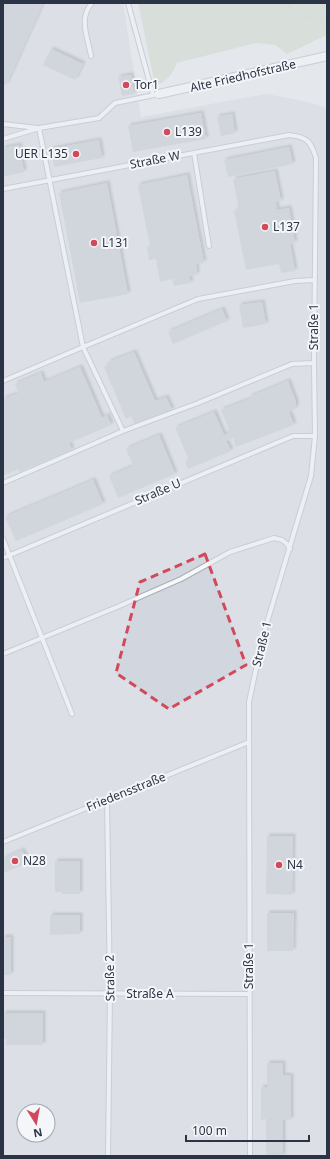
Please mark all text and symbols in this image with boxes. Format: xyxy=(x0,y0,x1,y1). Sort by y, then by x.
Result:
street label: Alte Friedhofstraße xyxy=(188,55,298,96)
place label: Tor1 xyxy=(134,76,159,93)
marker: Tor1 xyxy=(121,80,131,90)
place label: L139 xyxy=(175,123,202,140)
marker: L139 xyxy=(162,127,172,137)
place label: UER L135 xyxy=(15,145,68,162)
street label: Straße W xyxy=(128,146,182,173)
marker: UER L135 xyxy=(71,149,81,159)
place label: L137 xyxy=(273,218,300,235)
marker: L137 xyxy=(260,222,270,232)
place label: L131 xyxy=(102,234,129,251)
marker: L131 xyxy=(89,238,99,248)
street label: Straße 1 xyxy=(305,304,322,350)
street label: Straße U xyxy=(132,474,183,509)
street label: Straße 1 xyxy=(248,619,275,669)
street label: Friedensstraße xyxy=(84,768,168,815)
place label: N28 xyxy=(23,852,46,869)
marker: N28 xyxy=(10,856,20,866)
place label: N4 xyxy=(287,856,303,873)
marker: N4 xyxy=(274,860,284,870)
street label: Straße 1 xyxy=(240,943,257,989)
street label: Straße 2 xyxy=(101,954,118,1002)
street label: Straße A xyxy=(126,985,174,1002)
north arrow xyxy=(16,1103,56,1143)
scale bar xyxy=(186,1117,309,1143)
text: 100 m xyxy=(192,1122,227,1139)
text: N xyxy=(32,1125,44,1142)

